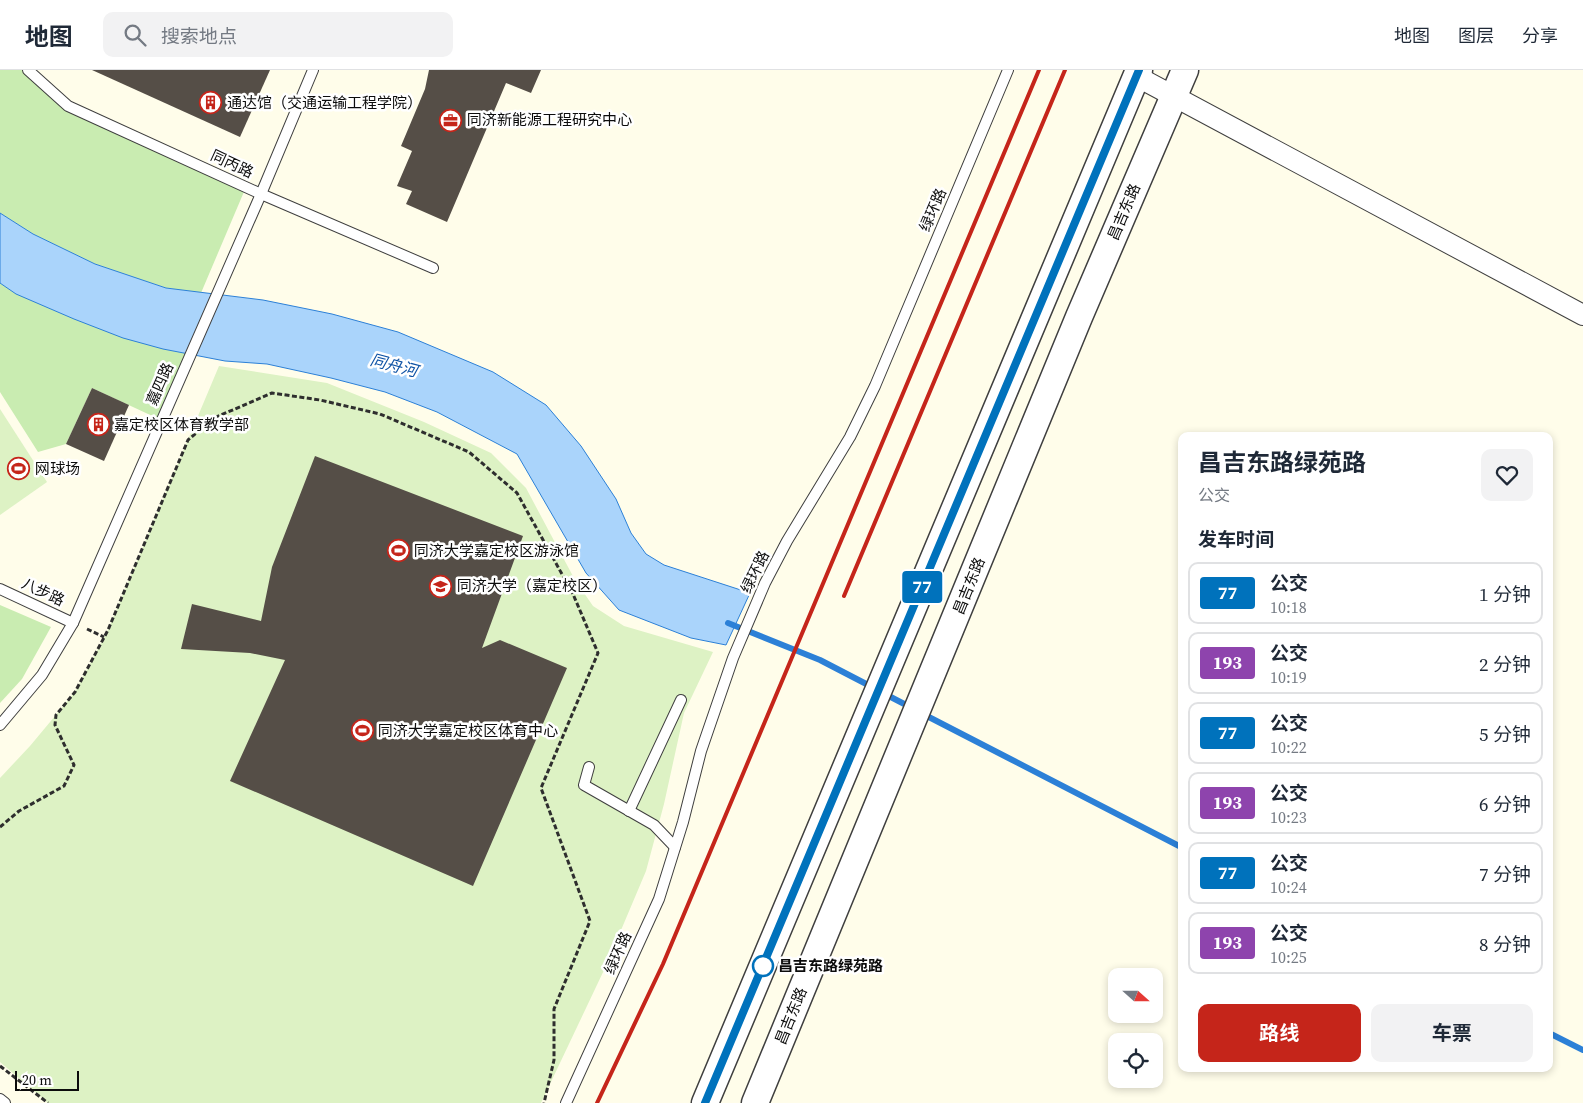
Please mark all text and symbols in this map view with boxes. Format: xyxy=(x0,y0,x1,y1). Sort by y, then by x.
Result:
search box xyxy=(103,12,453,57)
text: 地图 xyxy=(25,20,73,53)
icon: search xyxy=(121,21,149,49)
text: 搜索地点 xyxy=(161,23,237,49)
text: 地图 xyxy=(1394,23,1430,48)
text: 图层 xyxy=(1458,23,1494,48)
text: 分享 xyxy=(1522,23,1558,48)
building icon: 通达馆（交通运输工程学院） xyxy=(199,91,223,115)
place label: 通达馆（交通运输工程学院） xyxy=(227,92,422,113)
office icon: 同济新能源工程研究中心 xyxy=(439,108,463,132)
place label: 同济新能源工程研究中心 xyxy=(467,109,632,130)
street label: 同丙路 xyxy=(207,145,257,183)
street label: 昌吉东路 xyxy=(1102,180,1145,244)
street label: 绿环路 xyxy=(914,185,951,235)
water label: 同舟河 xyxy=(368,348,423,383)
street label: 嘉四路 xyxy=(141,359,178,409)
building icon: 嘉定校区体育教学部 xyxy=(86,413,110,437)
place label: 嘉定校区体育教学部 xyxy=(114,414,249,435)
text: 昌吉东路绿苑路 xyxy=(1198,446,1366,479)
button: heart xyxy=(1481,449,1533,501)
sports icon: 网球场 xyxy=(7,457,31,481)
place label: 网球场 xyxy=(35,458,80,479)
text: 公交 xyxy=(1198,484,1230,506)
text: 发车时间 xyxy=(1198,526,1274,552)
sports icon: 同济大学嘉定校区游泳馆 xyxy=(386,539,410,563)
place label: 同济大学嘉定校区游泳馆 xyxy=(414,540,579,561)
street label: 绿环路 xyxy=(735,547,774,597)
street label: 昌吉东路 xyxy=(948,554,990,618)
text: 公交 xyxy=(1270,570,1308,596)
line badge: 77 xyxy=(900,571,944,603)
street label: 八步路 xyxy=(18,573,68,611)
school or university icon: 同济大学（嘉定校区） xyxy=(429,574,453,598)
text: 77 xyxy=(912,574,932,599)
place label: 同济大学（嘉定校区） xyxy=(457,575,607,596)
text: 77 xyxy=(1218,580,1237,605)
text: 1 分钟 xyxy=(1479,581,1531,607)
text: 10:18 xyxy=(1270,596,1307,618)
text: 公交 xyxy=(1270,640,1308,666)
text: 193 xyxy=(1213,650,1242,675)
text: 2 分钟 xyxy=(1479,651,1531,677)
text: 10:19 xyxy=(1270,666,1307,688)
text: 公交 xyxy=(1270,710,1308,736)
sports icon: 同济大学嘉定校区体育中心 xyxy=(350,719,374,743)
place label: 同济大学嘉定校区体育中心 xyxy=(378,720,558,741)
text: 77 xyxy=(1218,720,1237,745)
text: 5 分钟 xyxy=(1479,721,1531,747)
text: 10:22 xyxy=(1270,736,1307,758)
text: 公交 xyxy=(1270,780,1308,806)
text: 193 xyxy=(1213,790,1242,815)
text: 6 分钟 xyxy=(1479,791,1531,817)
text: 10:23 xyxy=(1270,806,1307,828)
text: 公交 xyxy=(1270,850,1308,876)
text: 77 xyxy=(1218,860,1237,885)
text: 7 分钟 xyxy=(1479,861,1531,887)
text: 10:24 xyxy=(1270,876,1307,898)
text: 公交 xyxy=(1270,920,1308,946)
street label: 绿环路 xyxy=(599,928,636,978)
text: 193 xyxy=(1213,930,1242,955)
text: 8 分钟 xyxy=(1479,931,1531,957)
text: 10:25 xyxy=(1270,946,1307,968)
marker: 昌吉东路绿苑路 xyxy=(752,955,774,977)
place label: 昌吉东路绿苑路 xyxy=(778,955,883,976)
north arrow xyxy=(1108,968,1162,1022)
map controls xyxy=(1108,968,1163,1088)
street label: 昌吉东路 xyxy=(770,984,812,1048)
button: 路线 xyxy=(1198,1004,1361,1062)
button: 车票 xyxy=(1371,1004,1533,1062)
button: locate xyxy=(1108,1033,1163,1088)
scale bar xyxy=(15,1068,79,1091)
text: 20 m xyxy=(22,1070,52,1090)

